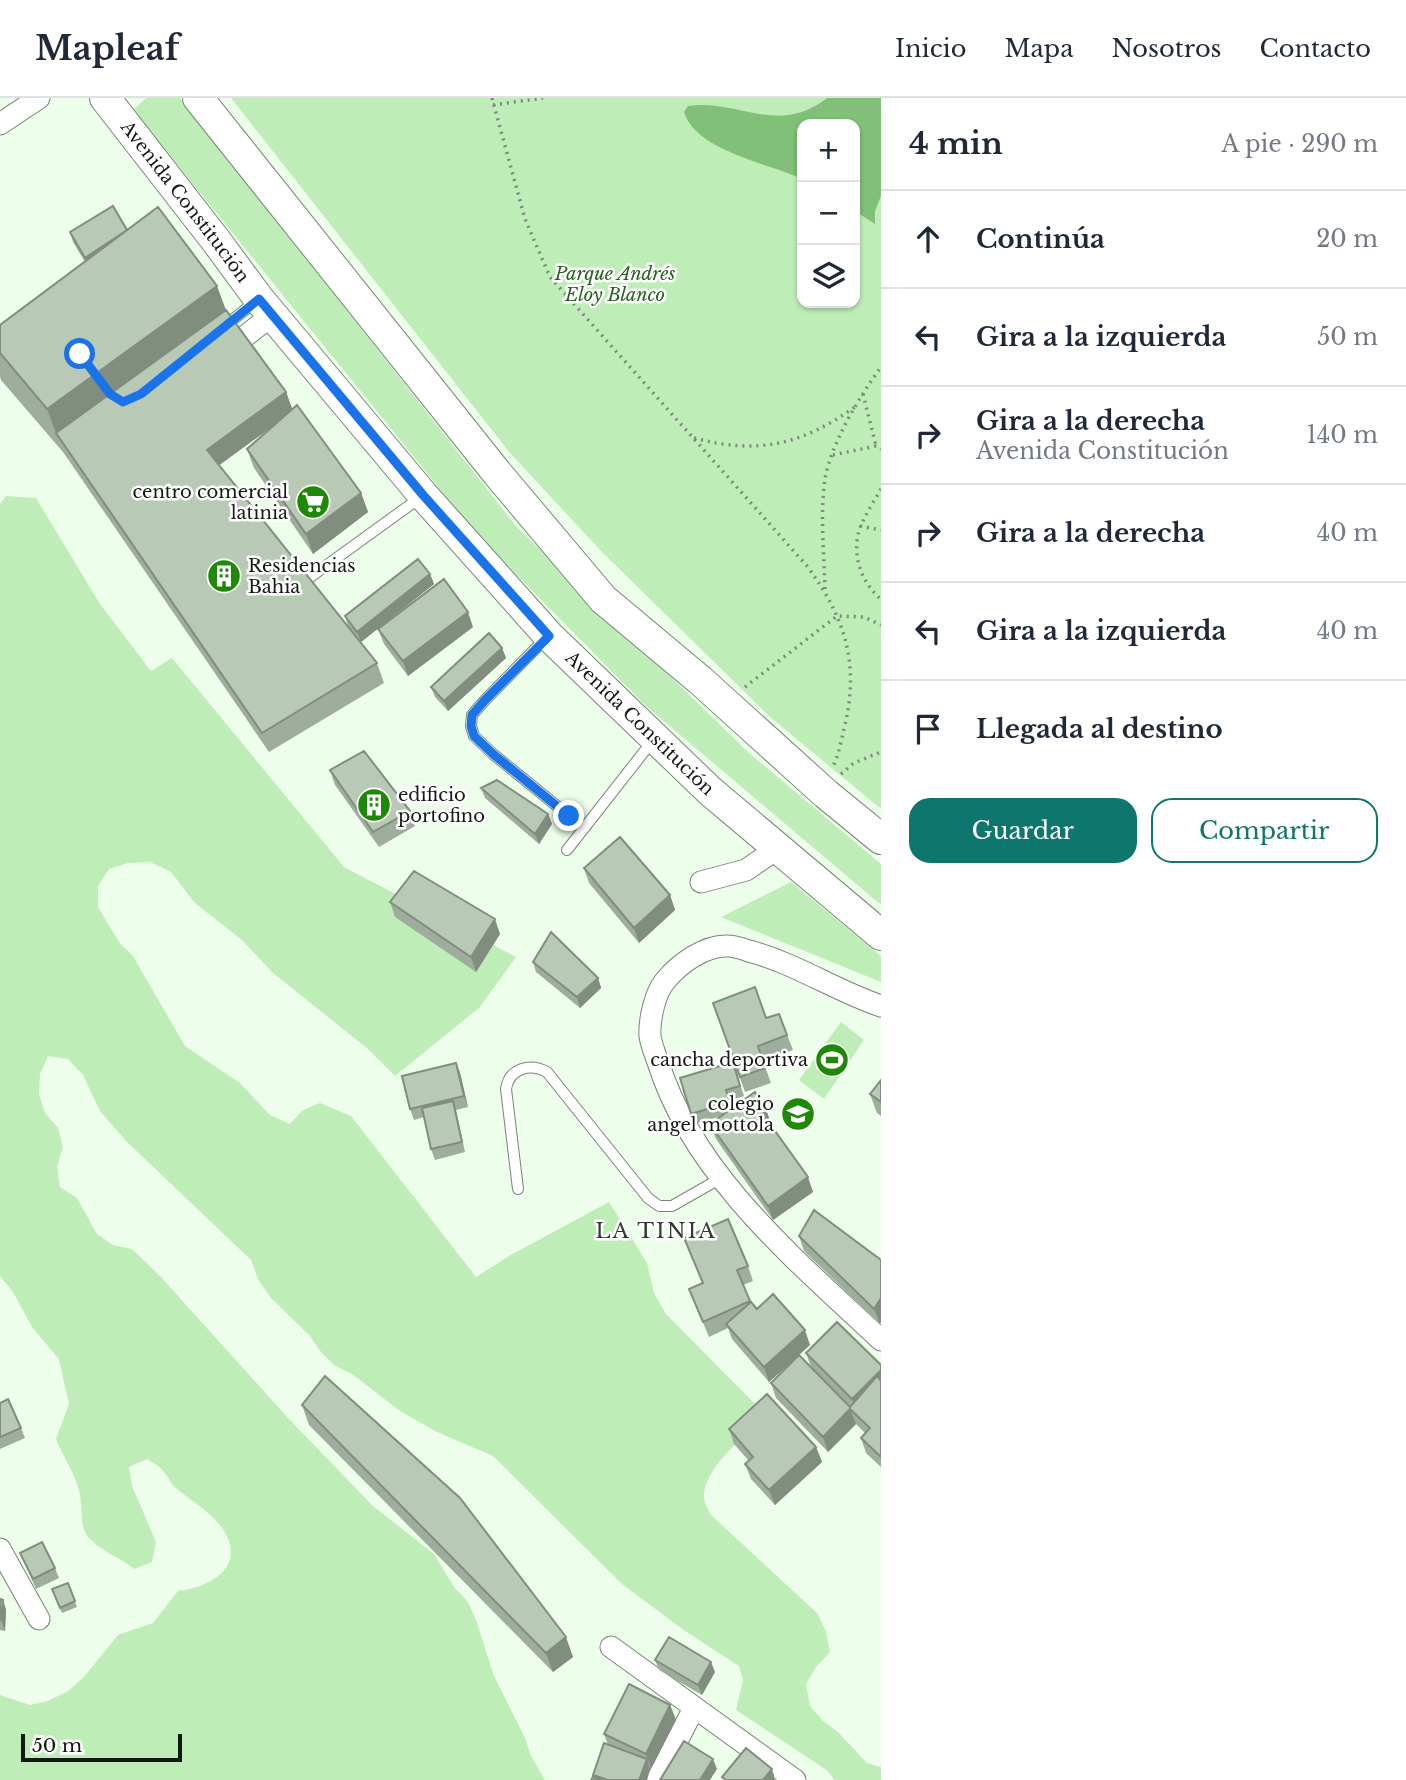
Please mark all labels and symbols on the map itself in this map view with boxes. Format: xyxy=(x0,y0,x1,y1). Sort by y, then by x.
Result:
street label: Avenida Constitución xyxy=(115,116,254,287)
park label: Parque Andrés Eloy Blanco xyxy=(554,263,675,306)
route start xyxy=(64,338,95,369)
place label: centro comercial latinia xyxy=(132,481,288,524)
supermarket icon: centro comercial latinia xyxy=(294,483,332,521)
place label: Residencias Bahia xyxy=(248,555,355,598)
building icon: Residencias Bahia xyxy=(205,557,243,595)
street label: Avenida Constitución xyxy=(560,646,719,800)
place label: edificio portofino xyxy=(398,784,485,827)
building icon: edificio portofino xyxy=(355,786,393,824)
route end xyxy=(553,800,584,831)
sports icon: cancha deportiva xyxy=(813,1041,851,1079)
place label: cancha deportiva xyxy=(650,1049,808,1071)
place label: colegio angel mottola xyxy=(647,1093,774,1136)
school or university icon: colegio angel mottola xyxy=(779,1095,817,1133)
district label: LA TINIA xyxy=(595,1218,717,1244)
scale bar xyxy=(21,1731,182,1763)

